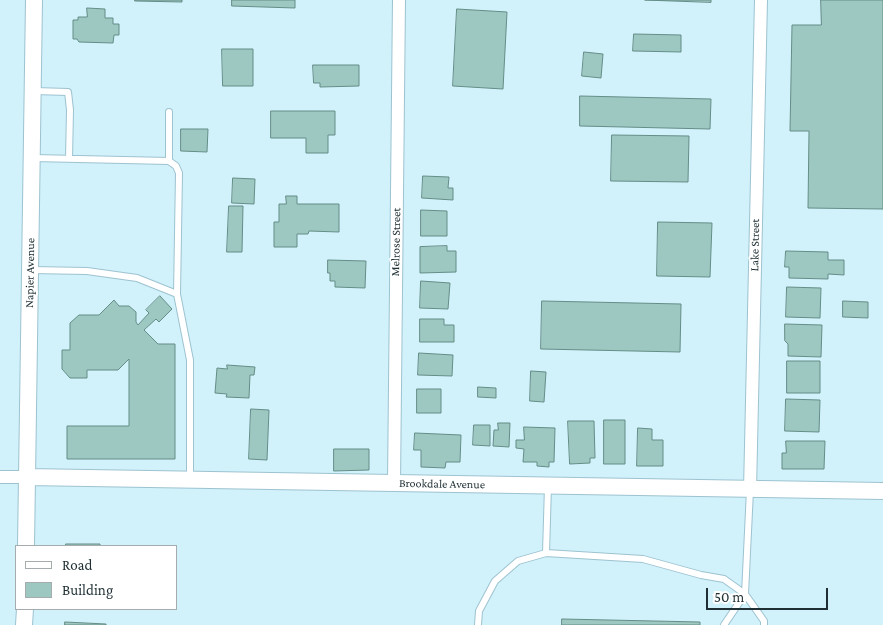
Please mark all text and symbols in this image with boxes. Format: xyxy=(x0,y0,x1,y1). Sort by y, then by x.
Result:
street label: Melrose Street xyxy=(388,208,404,276)
street label: Lake Street xyxy=(747,218,763,272)
street label: Napier Avenue xyxy=(22,238,38,308)
street label: Brookdale Avenue xyxy=(399,476,485,492)
legend xyxy=(15,545,178,610)
text: Road xyxy=(62,557,92,573)
scale bar xyxy=(708,578,830,610)
text: Building xyxy=(62,582,113,598)
text: 50 m xyxy=(714,589,744,605)

